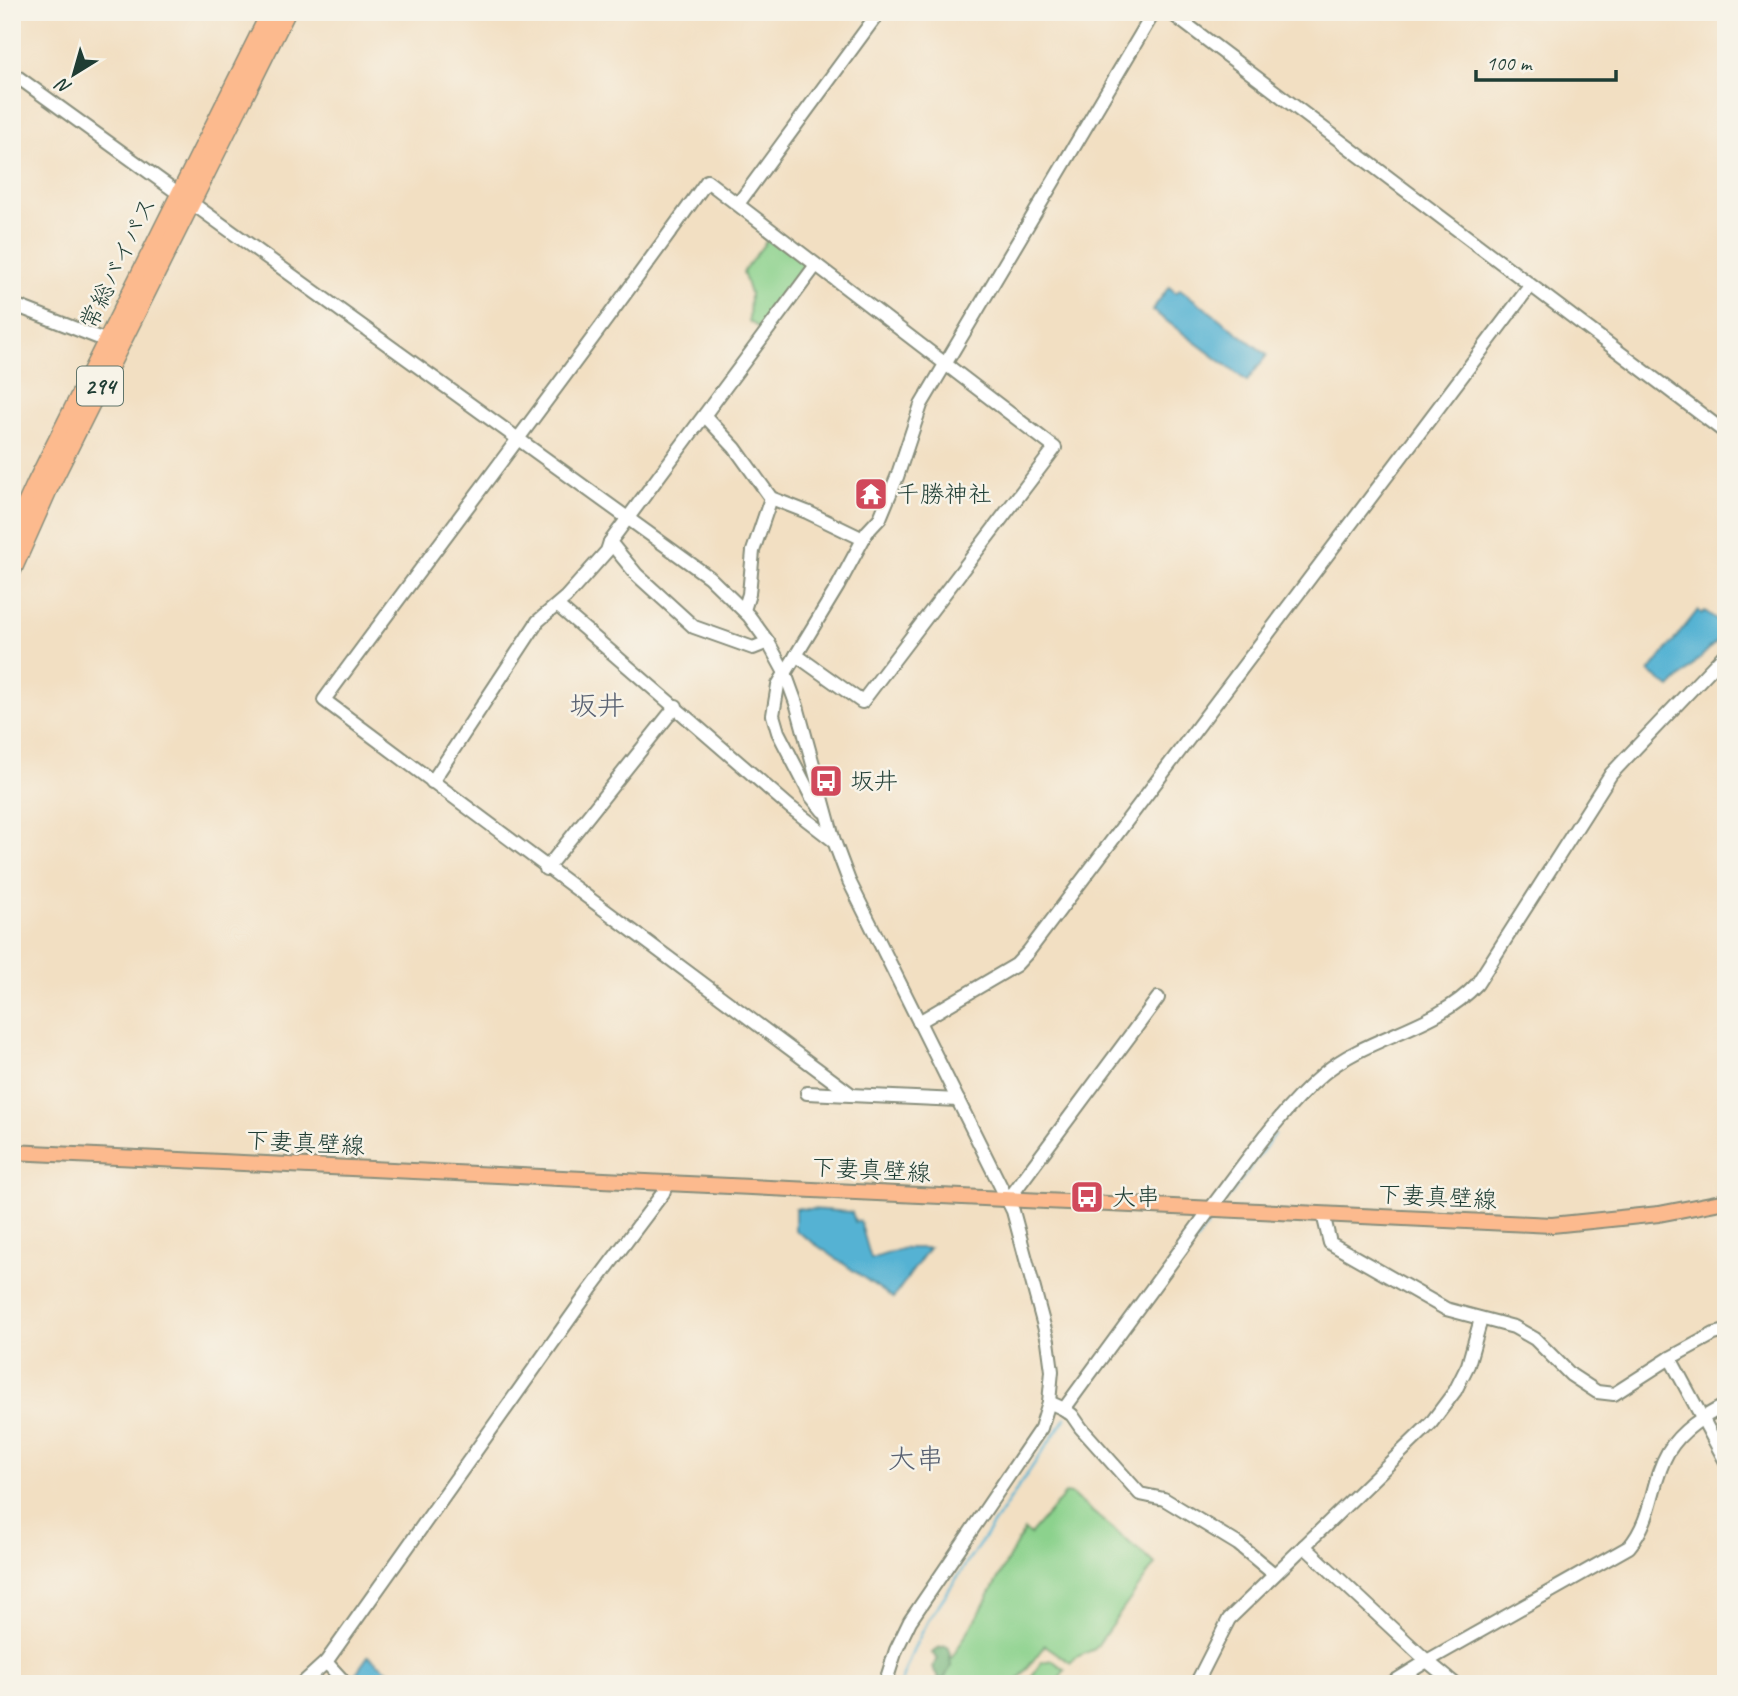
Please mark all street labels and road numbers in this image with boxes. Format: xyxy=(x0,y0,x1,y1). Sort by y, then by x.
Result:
street label: 常総バイパス xyxy=(73,192,163,334)
road number: 294 xyxy=(77,366,123,406)
street label: 下妻真壁線 xyxy=(244,1125,366,1161)
street label: 下妻真壁線 xyxy=(810,1152,932,1188)
street label: 下妻真壁線 xyxy=(1376,1179,1498,1215)

